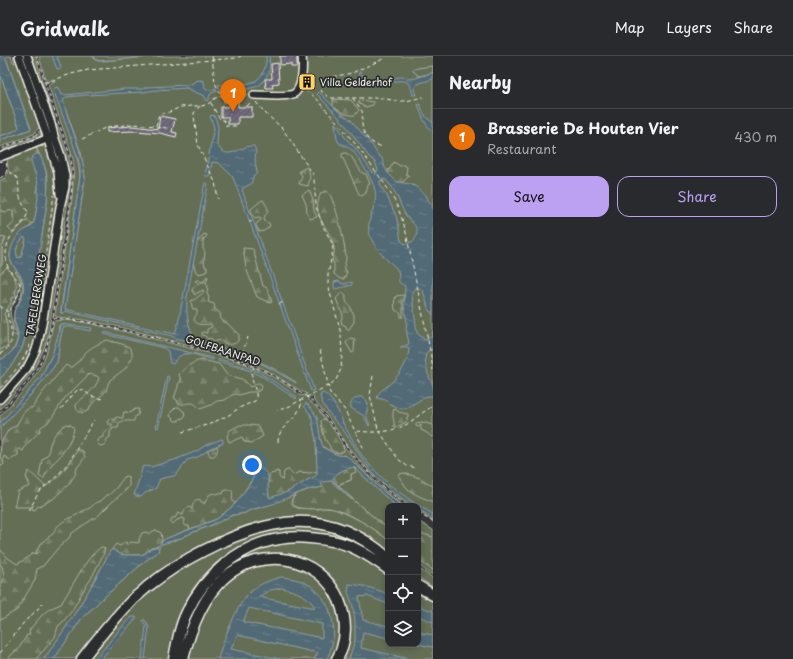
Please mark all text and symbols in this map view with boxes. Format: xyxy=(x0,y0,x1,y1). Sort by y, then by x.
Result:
text: Gridwalk xyxy=(20,14,110,42)
text: Map xyxy=(615,17,645,38)
text: Layers xyxy=(667,17,712,38)
text: Share xyxy=(734,17,773,38)
text: Nearby xyxy=(449,69,511,95)
building icon: Villa Gelderhof xyxy=(297,72,317,92)
place label: Villa Gelderhof xyxy=(320,74,393,89)
pin: 1 xyxy=(220,79,246,112)
text: Brasserie De Houten Vier xyxy=(487,116,679,139)
text: 1 xyxy=(459,127,465,146)
text: 430 m xyxy=(735,127,777,146)
text: Restaurant xyxy=(487,139,557,158)
button: Save xyxy=(449,176,609,217)
button: Share xyxy=(617,176,777,217)
street label: TAFELBERGWEG xyxy=(22,253,49,337)
street label: GOLFBAANPAD xyxy=(184,330,263,369)
your location xyxy=(242,455,262,475)
map controls xyxy=(385,503,421,647)
button: + xyxy=(385,503,421,539)
button: − xyxy=(385,539,421,575)
button: locate xyxy=(385,575,421,611)
button: layers xyxy=(385,611,421,647)

